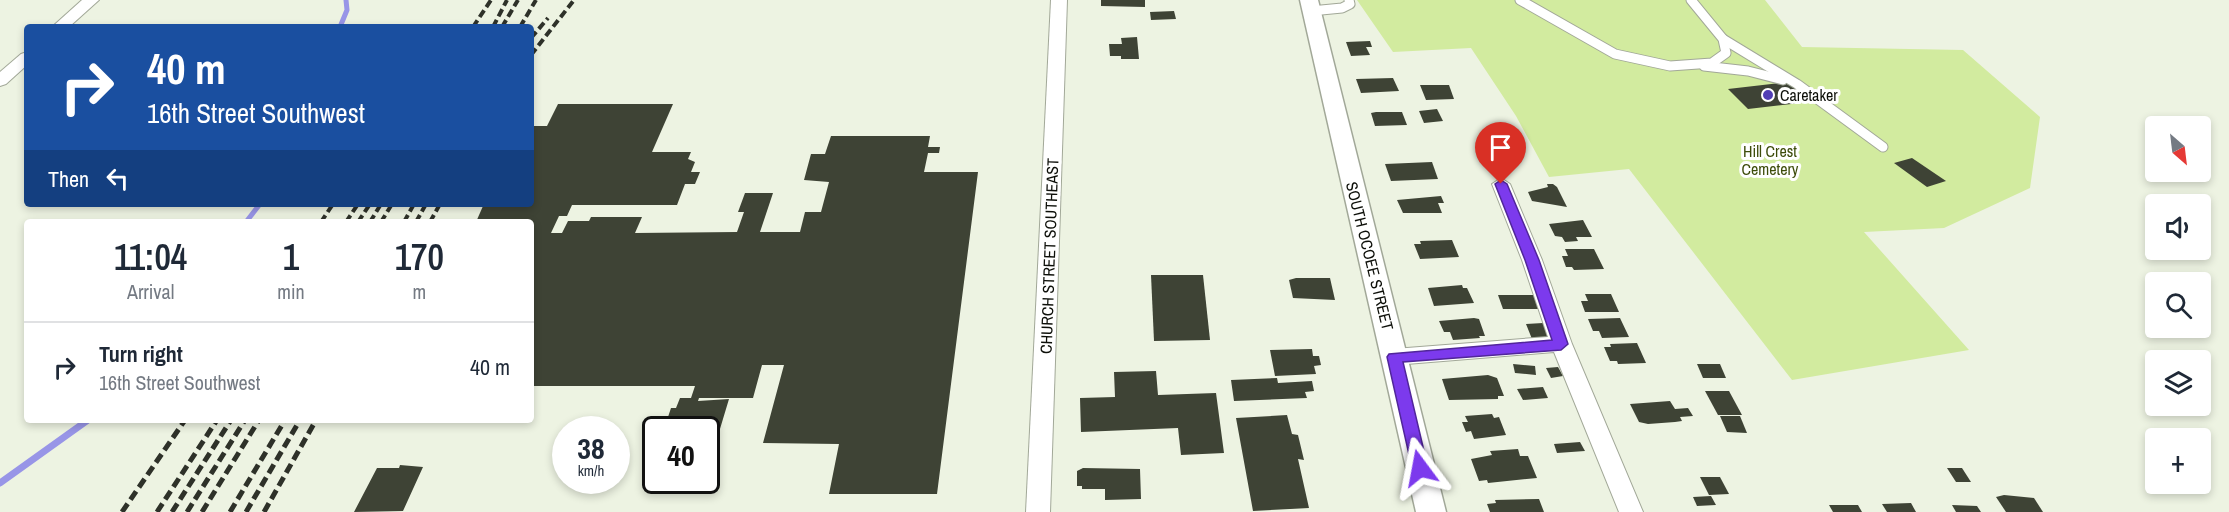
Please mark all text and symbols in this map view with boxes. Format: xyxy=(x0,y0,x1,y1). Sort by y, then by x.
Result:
text: 40 m xyxy=(147,41,226,97)
icon: right xyxy=(48,48,126,126)
place label: Caretaker xyxy=(1780,84,1838,106)
marker: Caretaker xyxy=(1761,88,1775,102)
text: 16th Street Southwest xyxy=(147,95,365,131)
north arrow xyxy=(2145,116,2211,182)
map controls xyxy=(2145,116,2211,494)
pin xyxy=(1475,122,1526,184)
icon: arrive xyxy=(1484,131,1517,164)
park label: Hill Crest Cemetery xyxy=(1742,140,1799,180)
street label: CHURCH STREET SOUTHEAST xyxy=(1035,158,1063,354)
icon: left xyxy=(101,162,134,195)
text: Then xyxy=(48,164,89,194)
street label: SOUTH OCOEE STREET xyxy=(1341,179,1399,333)
button: sound xyxy=(2145,194,2211,260)
text: 11:04 xyxy=(114,233,187,281)
text: 1 xyxy=(283,233,299,281)
text: 170 xyxy=(395,233,444,281)
button: search xyxy=(2145,272,2211,338)
text: Arrival xyxy=(127,278,174,305)
text: min xyxy=(277,278,305,305)
text: m xyxy=(412,278,426,305)
text: Turn right xyxy=(99,339,183,369)
button: layers xyxy=(2145,350,2211,416)
icon: right xyxy=(48,351,81,384)
text: 40 m xyxy=(470,352,510,382)
text: 16th Street Southwest xyxy=(99,369,260,396)
speed limit sign: 40 xyxy=(642,416,720,494)
text: 38 xyxy=(577,428,605,468)
button: + xyxy=(2145,428,2211,494)
position arrow xyxy=(1388,436,1452,500)
text: km/h xyxy=(578,460,604,481)

